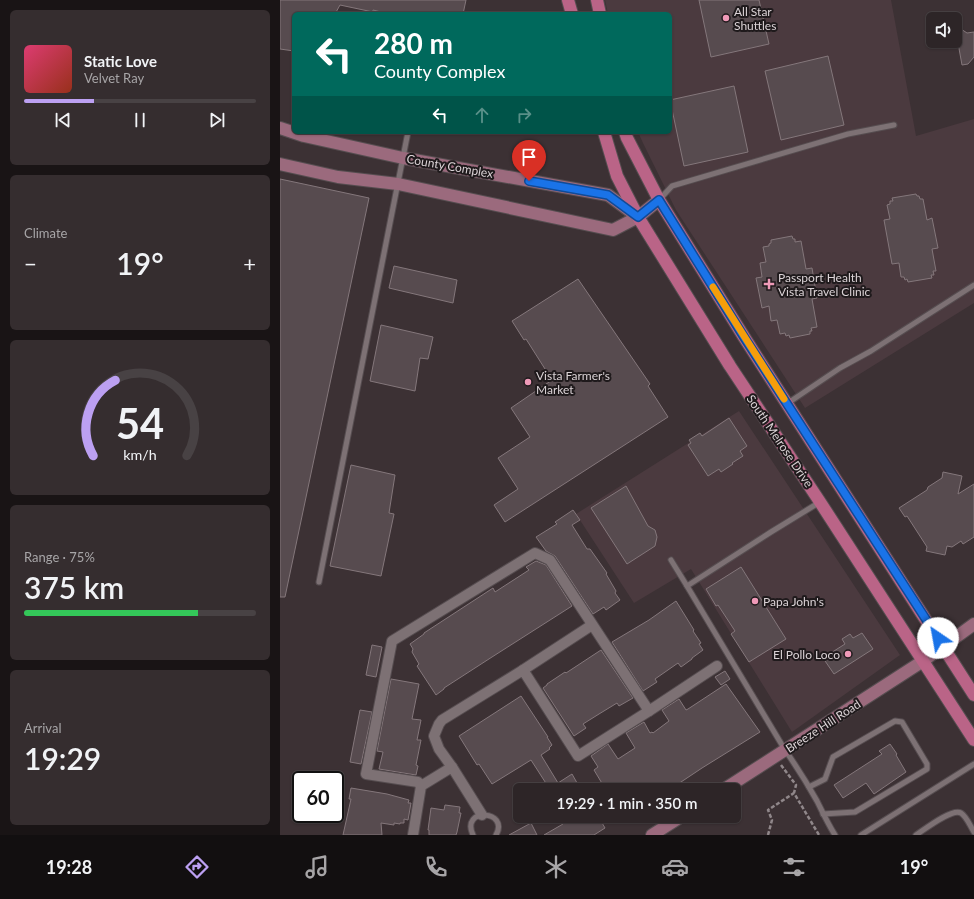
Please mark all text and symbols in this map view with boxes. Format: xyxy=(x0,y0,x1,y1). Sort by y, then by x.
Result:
place label: All Star Shuttles xyxy=(734,4,776,33)
map controls xyxy=(926,12,962,48)
button: sound xyxy=(926,12,962,48)
marker: All Star Shuttles xyxy=(721,13,731,23)
text: 280 m xyxy=(374,26,453,60)
icon: left xyxy=(308,28,360,80)
text: Static Love xyxy=(84,52,157,70)
text: County Complex xyxy=(374,60,505,82)
text: Velvet Ray xyxy=(84,70,144,86)
icon: left xyxy=(429,104,451,126)
icon: ahead xyxy=(471,104,493,126)
icon: right xyxy=(513,104,535,126)
icon: previous xyxy=(52,109,74,131)
icon: pause xyxy=(129,109,151,131)
icon: next xyxy=(206,109,228,131)
pin xyxy=(512,140,546,181)
icon: arrive xyxy=(518,146,540,168)
street label: County Complex xyxy=(406,151,494,181)
text: Climate xyxy=(24,225,67,241)
text: 19° xyxy=(116,245,164,281)
text: − xyxy=(24,250,37,277)
text: + xyxy=(243,250,256,277)
place label: Passport Health Vista Travel Clinic xyxy=(778,270,871,299)
marker: Passport Health Vista Travel Clinic xyxy=(763,278,775,290)
place label: Vista Farmer's Market xyxy=(536,368,610,397)
marker: Vista Farmer's Market xyxy=(523,377,533,387)
street label: South Melrose Drive xyxy=(743,392,817,490)
text: 54 xyxy=(116,397,164,447)
text: km/h xyxy=(123,445,157,462)
text: Range · 75% xyxy=(24,549,95,565)
text: 375 km xyxy=(24,569,124,605)
place label: Papa John's xyxy=(763,594,824,609)
marker: Papa John's xyxy=(750,596,760,606)
position arrow xyxy=(917,617,959,659)
place label: El Pollo Loco xyxy=(773,647,840,662)
marker: El Pollo Loco xyxy=(843,649,853,659)
street label: Breeze Hill Road xyxy=(783,696,863,756)
text: Arrival xyxy=(24,720,61,736)
text: 19:29 xyxy=(24,740,101,776)
speed limit sign: 60 xyxy=(292,771,344,823)
text: 19:29 · 1 min · 350 m xyxy=(557,794,697,812)
icon: directions xyxy=(183,853,211,881)
icon: music xyxy=(303,853,331,881)
icon: phone xyxy=(422,853,450,881)
icon: climate xyxy=(542,853,570,881)
icon: car xyxy=(661,853,689,881)
icon: filters xyxy=(780,853,808,881)
text: 19:28 xyxy=(46,856,92,878)
text: 19° xyxy=(900,856,928,878)

